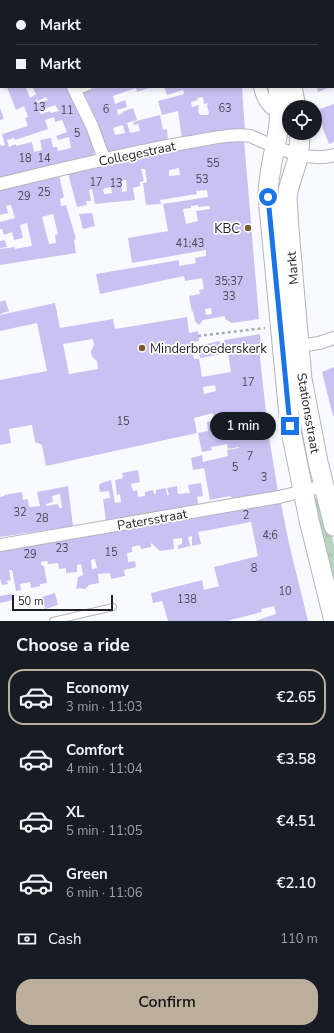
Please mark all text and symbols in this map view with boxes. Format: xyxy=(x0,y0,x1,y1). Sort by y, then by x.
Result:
text: Markt xyxy=(40,15,81,35)
text: Markt xyxy=(40,54,81,74)
house number: 13 xyxy=(32,100,46,115)
map controls xyxy=(282,100,322,140)
button: locate xyxy=(282,100,322,140)
house number: 63 xyxy=(218,101,232,116)
house number: 6 xyxy=(103,102,110,117)
house number: 11 xyxy=(60,103,74,118)
house number: 5 xyxy=(74,126,81,141)
street label: Collegestraat xyxy=(97,137,178,171)
house number: 18 xyxy=(18,151,32,166)
house number: 14 xyxy=(37,151,51,166)
house number: 55 xyxy=(206,156,220,171)
house number: 53 xyxy=(195,172,209,187)
house number: 17 xyxy=(89,175,103,190)
house number: 13 xyxy=(109,176,123,191)
house number: 25 xyxy=(37,185,51,200)
route start xyxy=(259,188,277,206)
house number: 29 xyxy=(17,189,31,204)
place label: KBC xyxy=(214,220,240,238)
marker: KBC xyxy=(243,223,253,233)
house number: 41;43 xyxy=(176,236,204,251)
street label: Markt xyxy=(283,250,303,285)
house number: 35;37 xyxy=(215,274,243,289)
house number: 33 xyxy=(222,289,236,304)
place label: Minderbroederskerk xyxy=(150,340,267,358)
marker: Minderbroederskerk xyxy=(137,343,147,353)
street label: Stationsstraat xyxy=(292,371,324,455)
house number: 17 xyxy=(241,375,255,390)
callout: 1 min xyxy=(210,412,276,440)
house number: 15 xyxy=(116,414,130,429)
text: 1 min xyxy=(226,417,260,435)
route end xyxy=(281,417,299,435)
house number: 7 xyxy=(247,449,253,464)
house number: 5 xyxy=(232,460,239,475)
house number: 3 xyxy=(261,470,267,485)
house number: 32 xyxy=(13,505,27,520)
street label: Patersstraat xyxy=(116,505,189,535)
house number: 2 xyxy=(243,508,249,523)
house number: 28 xyxy=(35,511,49,526)
house number: 4;6 xyxy=(262,528,278,543)
house number: 23 xyxy=(55,541,69,556)
house number: 15 xyxy=(104,545,118,560)
house number: 29 xyxy=(23,547,37,562)
house number: 8 xyxy=(251,561,258,576)
house number: 10 xyxy=(278,584,292,599)
house number: 138 xyxy=(177,592,197,607)
scale bar xyxy=(12,593,113,612)
text: 50 m xyxy=(18,594,43,609)
text: Choose a ride xyxy=(16,633,130,657)
text: Economy xyxy=(66,678,129,698)
icon: car xyxy=(18,679,54,715)
text: €2.65 xyxy=(276,687,316,707)
text: 3 min · 11:03 xyxy=(66,698,142,716)
text: Comfort xyxy=(66,740,123,760)
icon: car xyxy=(18,741,54,777)
text: €3.58 xyxy=(276,749,316,769)
text: 4 min · 11:04 xyxy=(66,760,142,778)
text: XL xyxy=(66,802,85,822)
icon: car xyxy=(18,803,54,839)
text: €4.51 xyxy=(276,811,316,831)
text: 5 min · 11:05 xyxy=(66,822,142,840)
text: Green xyxy=(66,864,108,884)
icon: car xyxy=(18,865,54,901)
text: €2.10 xyxy=(276,873,316,893)
text: 6 min · 11:06 xyxy=(66,884,142,902)
icon: cash xyxy=(16,928,38,950)
text: Cash xyxy=(48,929,82,949)
text: 110 m xyxy=(280,930,318,948)
button: Confirm xyxy=(16,979,318,1025)

